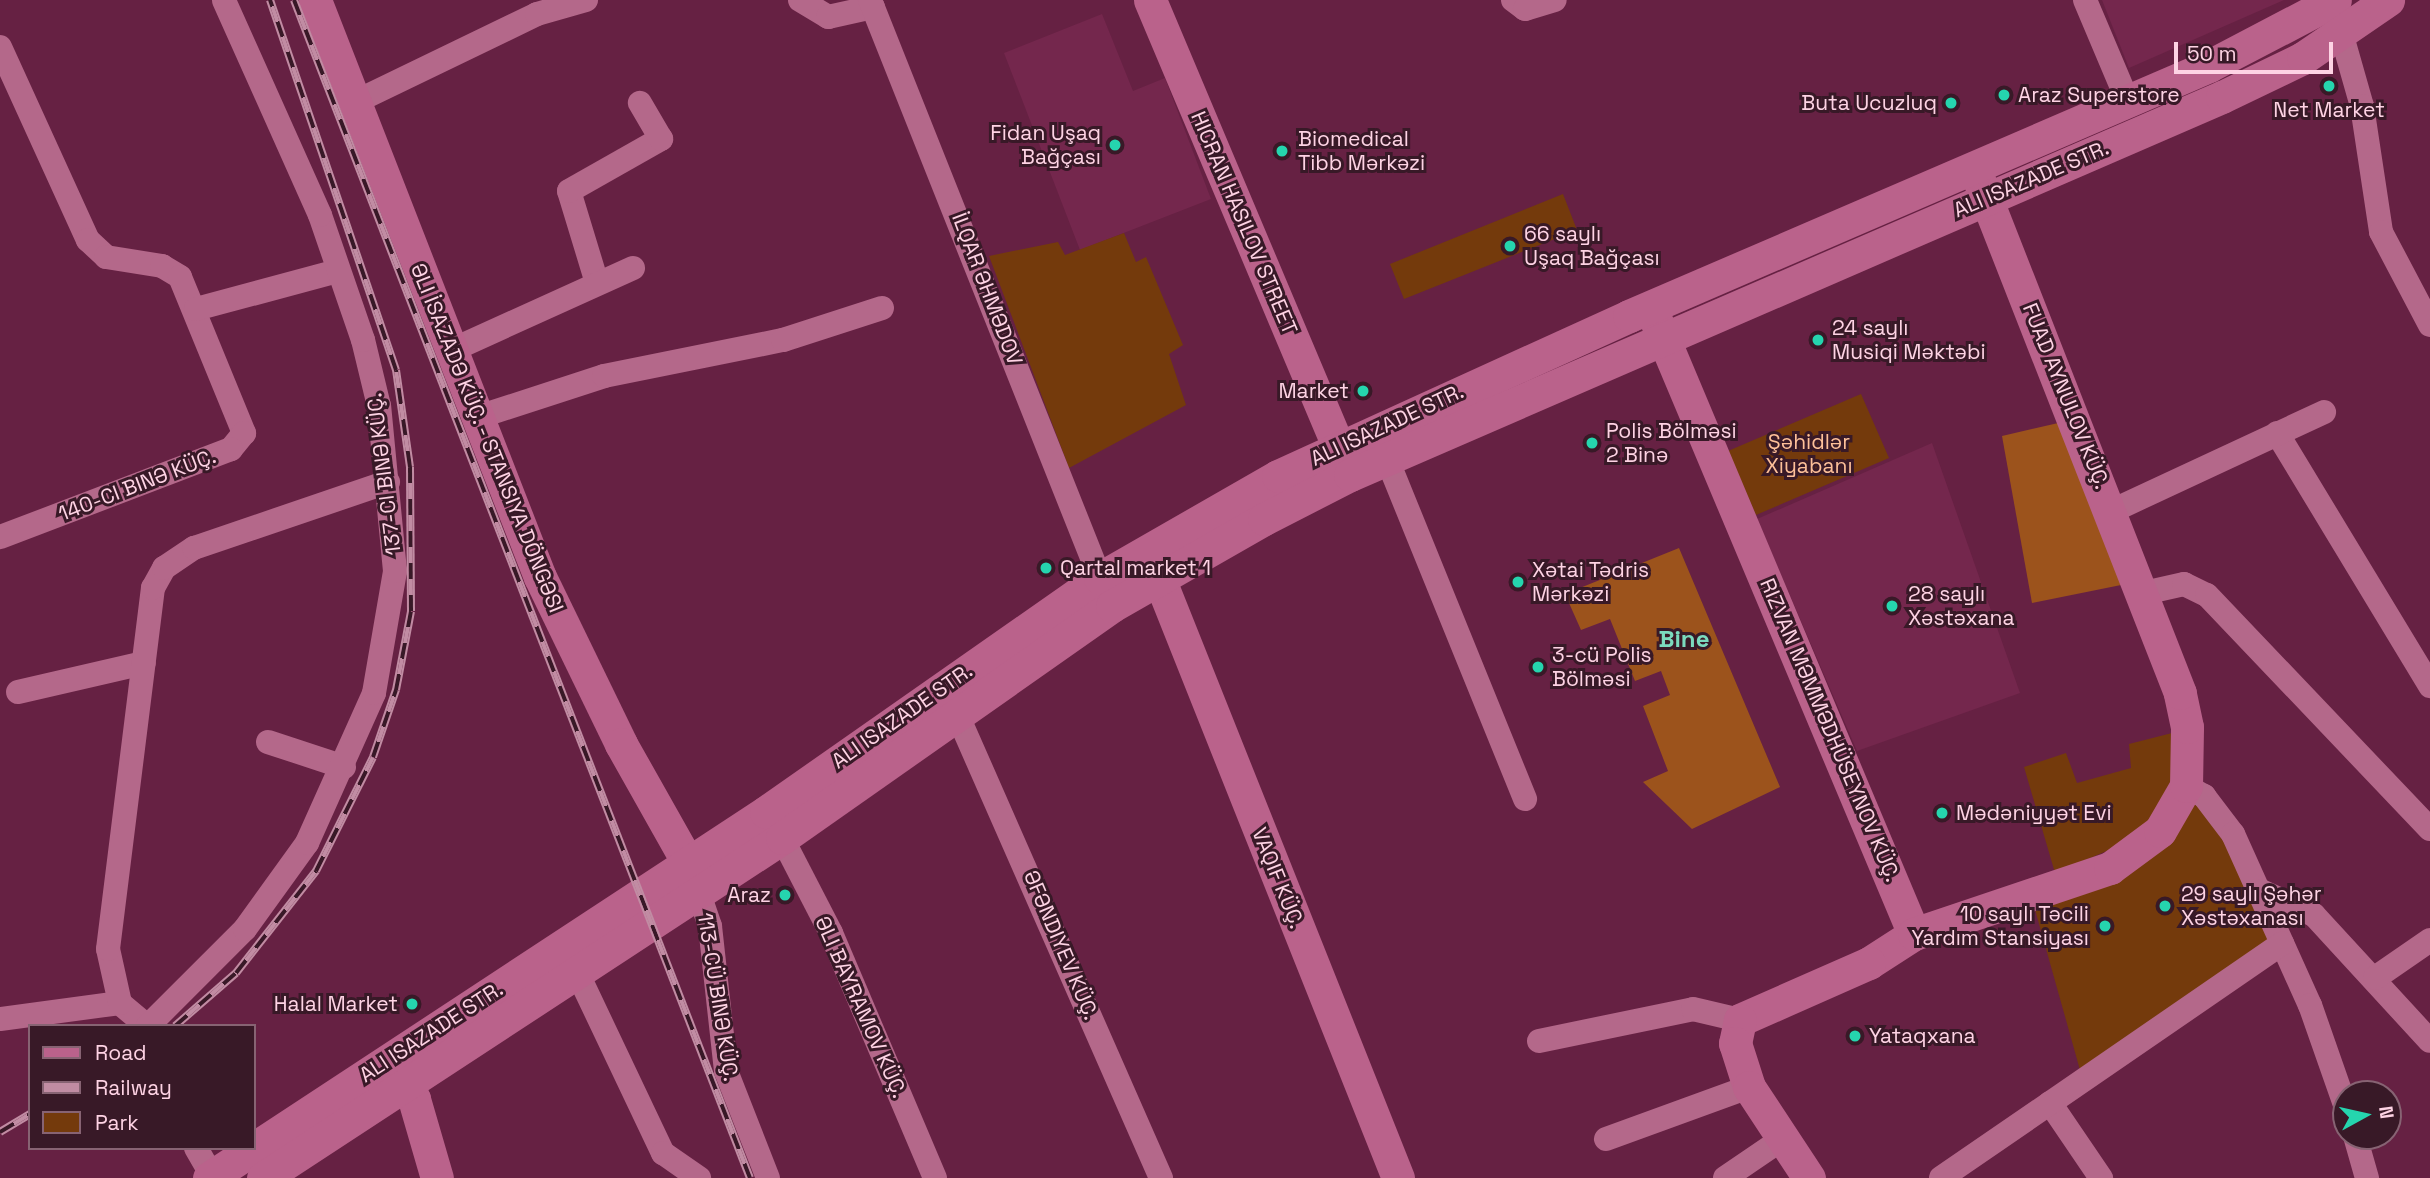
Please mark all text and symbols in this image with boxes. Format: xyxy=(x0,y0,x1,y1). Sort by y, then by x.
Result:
scale bar xyxy=(2178,28,2337,72)
text: 50 m xyxy=(2187,40,2237,67)
marker: Net Market xyxy=(2321,78,2337,94)
place label: Araz Superstore xyxy=(2018,82,2180,108)
marker: Araz Superstore xyxy=(1996,87,2012,103)
place label: Buta Ucuzluq xyxy=(1801,90,1937,116)
marker: Buta Ucuzluq xyxy=(1943,95,1959,111)
place label: Net Market xyxy=(2273,97,2385,123)
street label: HICRAN HASILOV STREET xyxy=(1185,108,1303,338)
place label: Fidan Uşaq Bağçası xyxy=(990,120,1101,170)
place label: Biomedical Tibb Mərkəzi xyxy=(1298,126,1425,176)
street label: ALI ISAZADE STR. xyxy=(1950,135,2112,223)
marker: Fidan Uşaq Bağçası xyxy=(1107,137,1123,153)
marker: Biomedical Tibb Mərkəzi xyxy=(1272,141,1292,161)
street label: İLQAR ƏHMƏDOV xyxy=(946,209,1028,369)
place label: 66 saylı Uşaq Bağçası xyxy=(1524,221,1660,271)
marker: 66 saylı Uşaq Bağçası xyxy=(1502,238,1518,254)
street label: ƏLI İSAZADƏ KÜÇ. - STANSIYA DÖNGƏSI xyxy=(405,259,569,617)
street label: FUAD AYNULOV KÜÇ. xyxy=(2017,299,2115,493)
place label: 24 saylı Musiqi Məktəbi xyxy=(1832,315,1986,365)
marker: 24 saylı Musiqi Məktəbi xyxy=(1810,332,1826,348)
place label: Market xyxy=(1278,378,1349,404)
street label: ALI ISAZADE STR. xyxy=(1306,378,1468,472)
marker: Market xyxy=(1355,383,1371,399)
street label: 137-CI BINƏ KÜÇ. xyxy=(362,391,406,557)
place label: Polis Bölməsi 2 Binə xyxy=(1606,418,1737,468)
park label: Şəhidlər Xiyabanı xyxy=(1765,429,1853,479)
marker: Polis Bölməsi 2 Binə xyxy=(1584,435,1600,451)
street label: 140-CI BINƏ KÜÇ. xyxy=(55,443,219,527)
place label: Qartal market 1 xyxy=(1060,555,1211,581)
place label: Xətai Tədris Mərkəzi xyxy=(1532,557,1650,607)
marker: Qartal market 1 xyxy=(1038,560,1054,576)
marker: Xətai Tədris Mərkəzi xyxy=(1510,574,1526,590)
street label: RIZVAN MƏMMƏDHÜSEYNOV KÜÇ. xyxy=(1755,575,1905,885)
place label: 28 saylı Xəstəxana xyxy=(1908,581,2015,631)
marker: 28 saylı Xəstəxana xyxy=(1882,596,1902,616)
district label: Bine xyxy=(1659,625,1709,653)
place label: 3-cü Polis Bölməsi xyxy=(1552,642,1652,692)
street label: ALI ISAZADE STR. xyxy=(827,658,977,774)
marker: 3-cü Polis Bölməsi xyxy=(1530,659,1546,675)
place label: Mədəniyyət Evi xyxy=(1956,800,2112,826)
marker: Mədəniyyət Evi xyxy=(1934,805,1950,821)
street label: VAQIF KÜÇ. xyxy=(1246,824,1310,932)
street label: ƏFƏNDIYEV KÜÇ. xyxy=(1018,866,1104,1024)
place label: 29 saylı Şəhər Xəstəxanası xyxy=(2181,881,2322,931)
place label: Araz xyxy=(727,882,771,908)
marker: Araz xyxy=(777,887,793,903)
marker: 29 saylı Şəhər Xəstəxanası xyxy=(2155,896,2175,916)
place label: 10 saylı Təcili Yardım Stansiyası xyxy=(1911,901,2089,951)
street label: 113-CÜ BINƏ KÜÇ. xyxy=(692,911,744,1083)
street label: ƏLI BAYRAMOV KÜÇ. xyxy=(810,912,912,1102)
marker: 10 saylı Təcili Yardım Stansiyası xyxy=(2095,916,2115,936)
street label: ALI ISAZADE STR. xyxy=(355,976,507,1088)
place label: Halal Market xyxy=(274,991,398,1017)
marker: Halal Market xyxy=(404,996,420,1012)
place label: Yataqxana xyxy=(1869,1023,1976,1049)
legend xyxy=(28,1024,256,1150)
marker: Yataqxana xyxy=(1847,1028,1863,1044)
text: Road xyxy=(95,1039,147,1066)
text: Railway xyxy=(95,1074,172,1101)
north arrow xyxy=(2332,1080,2402,1150)
text: N xyxy=(2373,1104,2400,1120)
text: Park xyxy=(95,1109,139,1136)

